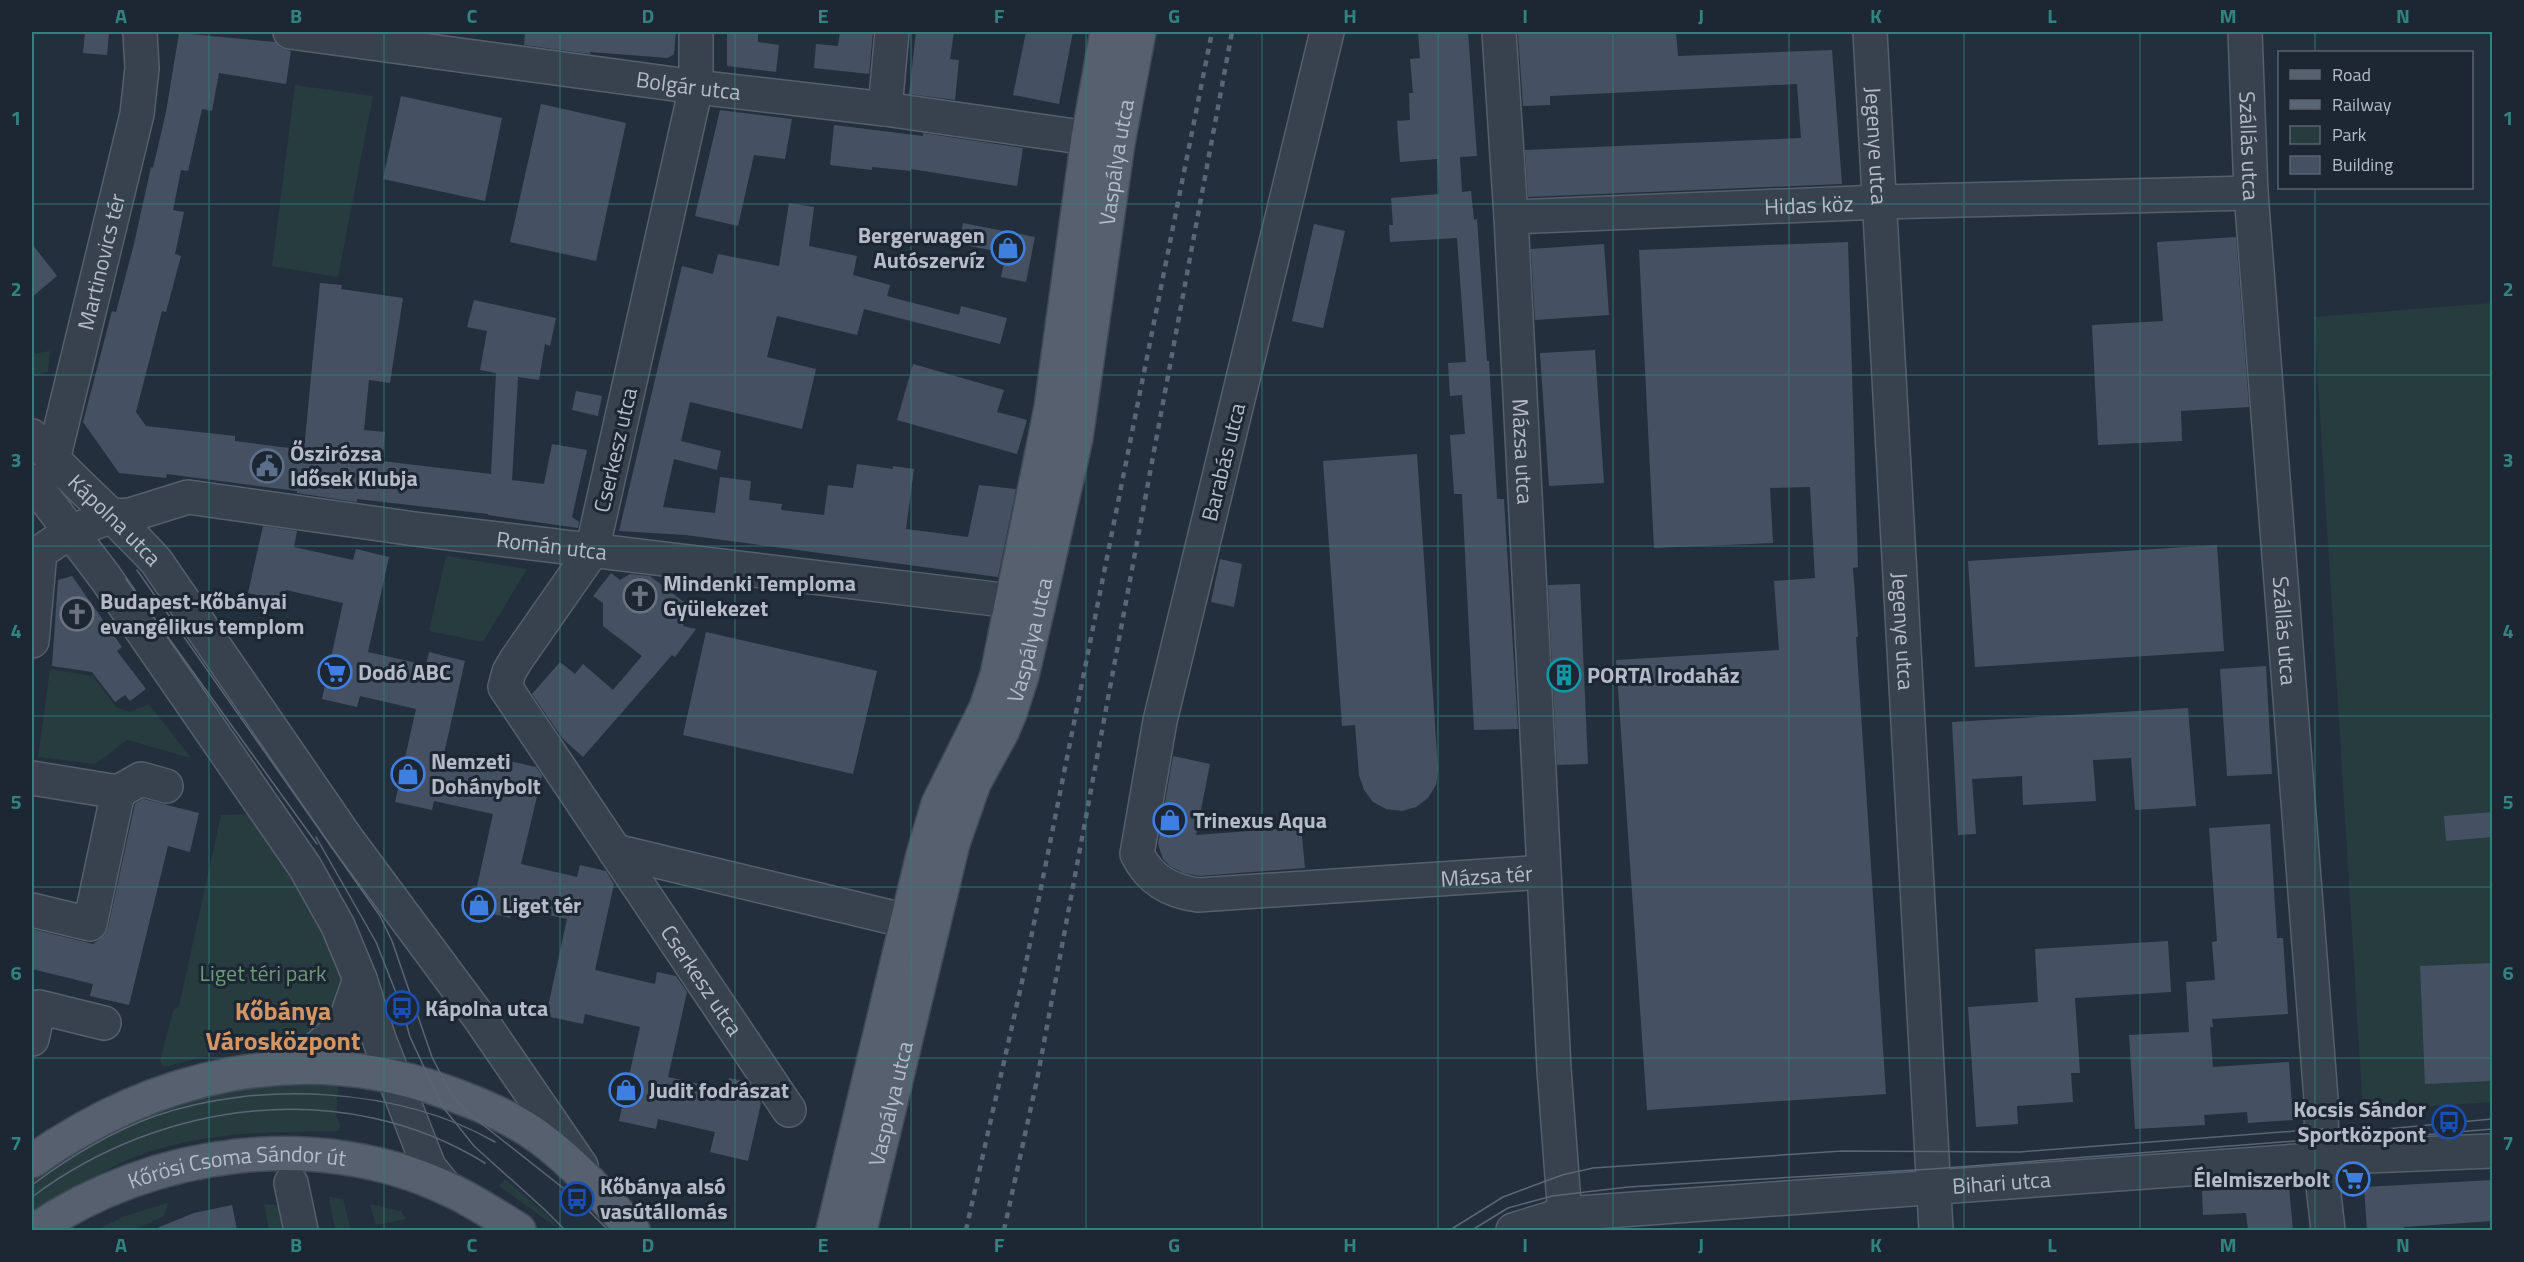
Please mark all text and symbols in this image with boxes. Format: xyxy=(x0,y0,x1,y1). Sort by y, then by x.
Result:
text: A xyxy=(115,0,127,31)
text: B xyxy=(290,0,302,31)
text: C xyxy=(467,0,478,31)
text: D xyxy=(642,0,654,31)
text: E xyxy=(817,0,829,31)
text: F xyxy=(994,0,1005,31)
text: G xyxy=(1168,0,1180,31)
text: H xyxy=(1343,0,1357,31)
text: I xyxy=(1522,0,1528,31)
text: J xyxy=(1698,0,1704,31)
text: K xyxy=(1870,0,1882,31)
text: L xyxy=(2047,0,2057,31)
text: M xyxy=(2219,0,2237,31)
text: N xyxy=(2396,0,2410,31)
legend xyxy=(2278,51,2473,189)
text: Road xyxy=(2332,61,2371,88)
street label: Bolgár utca xyxy=(634,62,743,109)
street label: Jegenye utca xyxy=(1856,86,1896,206)
street label: Szállás utca xyxy=(2230,91,2269,202)
text: Railway xyxy=(2332,91,2392,118)
street label: Vaspálya utca xyxy=(1089,96,1143,228)
text: 1 xyxy=(10,102,22,133)
text: 1 xyxy=(2502,102,2514,133)
text: Park xyxy=(2332,121,2367,148)
text: Building xyxy=(2332,151,2393,178)
street label: Hidas köz xyxy=(1763,186,1854,224)
street label: Martinovics tér xyxy=(68,190,134,334)
place label: Bergerwagen Autószervíz xyxy=(858,218,985,277)
shop icon: Bergerwagen Autószervíz xyxy=(990,230,1026,266)
text: 2 xyxy=(10,273,22,304)
text: 2 xyxy=(2502,273,2514,304)
street label: Cserkesz utca xyxy=(584,384,646,516)
street label: Mázsa utca xyxy=(1503,398,1542,505)
street label: Barabás utca xyxy=(1192,399,1254,525)
place label: Őszirózsa Idősek Klubja xyxy=(290,436,418,495)
text: 3 xyxy=(10,444,22,475)
text: 3 xyxy=(2502,444,2514,475)
public building icon: Őszirózsa Idősek Klubja xyxy=(249,448,285,484)
street label: Kápolna utca xyxy=(60,466,170,574)
street label: Román utca xyxy=(494,522,609,569)
place label: Mindenki Temploma Gyülekezet xyxy=(663,566,856,625)
street label: Jegenye utca xyxy=(1883,571,1923,691)
street label: Vaspálya utca xyxy=(997,574,1061,707)
street label: Szállás utca xyxy=(2264,575,2306,686)
church icon: Mindenki Temploma Gyülekezet xyxy=(622,578,658,614)
place label: Budapest-Kőbányai evangélikus templom xyxy=(100,584,304,643)
church icon: Budapest-Kőbányai evangélikus templom xyxy=(59,596,95,632)
text: 4 xyxy=(10,615,22,646)
text: 4 xyxy=(2502,615,2514,646)
supermarket icon: Dodó ABC xyxy=(317,654,353,690)
place label: Dodó ABC xyxy=(358,655,451,689)
building icon: PORTA Irodaház xyxy=(1546,657,1582,693)
place label: PORTA Irodaház xyxy=(1587,658,1740,692)
place label: Nemzeti Dohánybolt xyxy=(431,744,541,803)
shop icon: Nemzeti Dohánybolt xyxy=(390,756,426,792)
text: 5 xyxy=(10,786,22,817)
text: 5 xyxy=(2502,786,2514,817)
shop icon: Trinexus Aqua xyxy=(1152,802,1188,838)
place label: Trinexus Aqua xyxy=(1193,803,1327,837)
street label: Mázsa tér xyxy=(1439,856,1534,896)
shop icon: Liget tér xyxy=(461,887,497,923)
place label: Liget tér xyxy=(502,888,581,922)
street label: Cserkesz utca xyxy=(652,918,752,1043)
park label: Liget téri park xyxy=(199,956,327,990)
text: 6 xyxy=(10,957,22,988)
text: 6 xyxy=(2502,957,2514,988)
bus stop icon: Kápolna utca xyxy=(384,990,420,1026)
district label: Kőbánya Városközpont xyxy=(206,991,360,1060)
place label: Kápolna utca xyxy=(425,991,548,1025)
street label: Vaspálya utca xyxy=(859,1038,922,1170)
shop icon: Judit fodrászat xyxy=(608,1072,644,1108)
place label: Judit fodrászat xyxy=(649,1073,789,1107)
place label: Kocsis Sándor Sportközpont xyxy=(2293,1092,2426,1151)
bus stop icon: Kocsis Sándor Sportközpont xyxy=(2431,1104,2467,1140)
text: 7 xyxy=(10,1127,22,1158)
text: 7 xyxy=(2502,1127,2514,1158)
street label: Kőrösi Csoma Sándor út xyxy=(123,1137,349,1198)
supermarket icon: Élelmiszerbolt xyxy=(2335,1161,2371,1197)
street label: Bihari utca xyxy=(1951,1162,2052,1203)
place label: Élelmiszerbolt xyxy=(2193,1162,2330,1196)
place label: Kőbánya alsó vasútállomás xyxy=(600,1169,728,1228)
bus stop icon: Kőbánya alsó vasútállomás xyxy=(559,1181,595,1217)
text: A xyxy=(115,1229,127,1260)
text: B xyxy=(290,1229,302,1260)
text: C xyxy=(467,1229,478,1260)
text: D xyxy=(642,1229,654,1260)
text: E xyxy=(817,1229,829,1260)
text: F xyxy=(994,1229,1005,1260)
text: G xyxy=(1168,1229,1180,1260)
text: H xyxy=(1343,1229,1357,1260)
text: I xyxy=(1522,1229,1528,1260)
text: J xyxy=(1698,1229,1704,1260)
text: K xyxy=(1870,1229,1882,1260)
text: L xyxy=(2047,1229,2057,1260)
text: M xyxy=(2219,1229,2237,1260)
text: N xyxy=(2396,1229,2410,1260)

